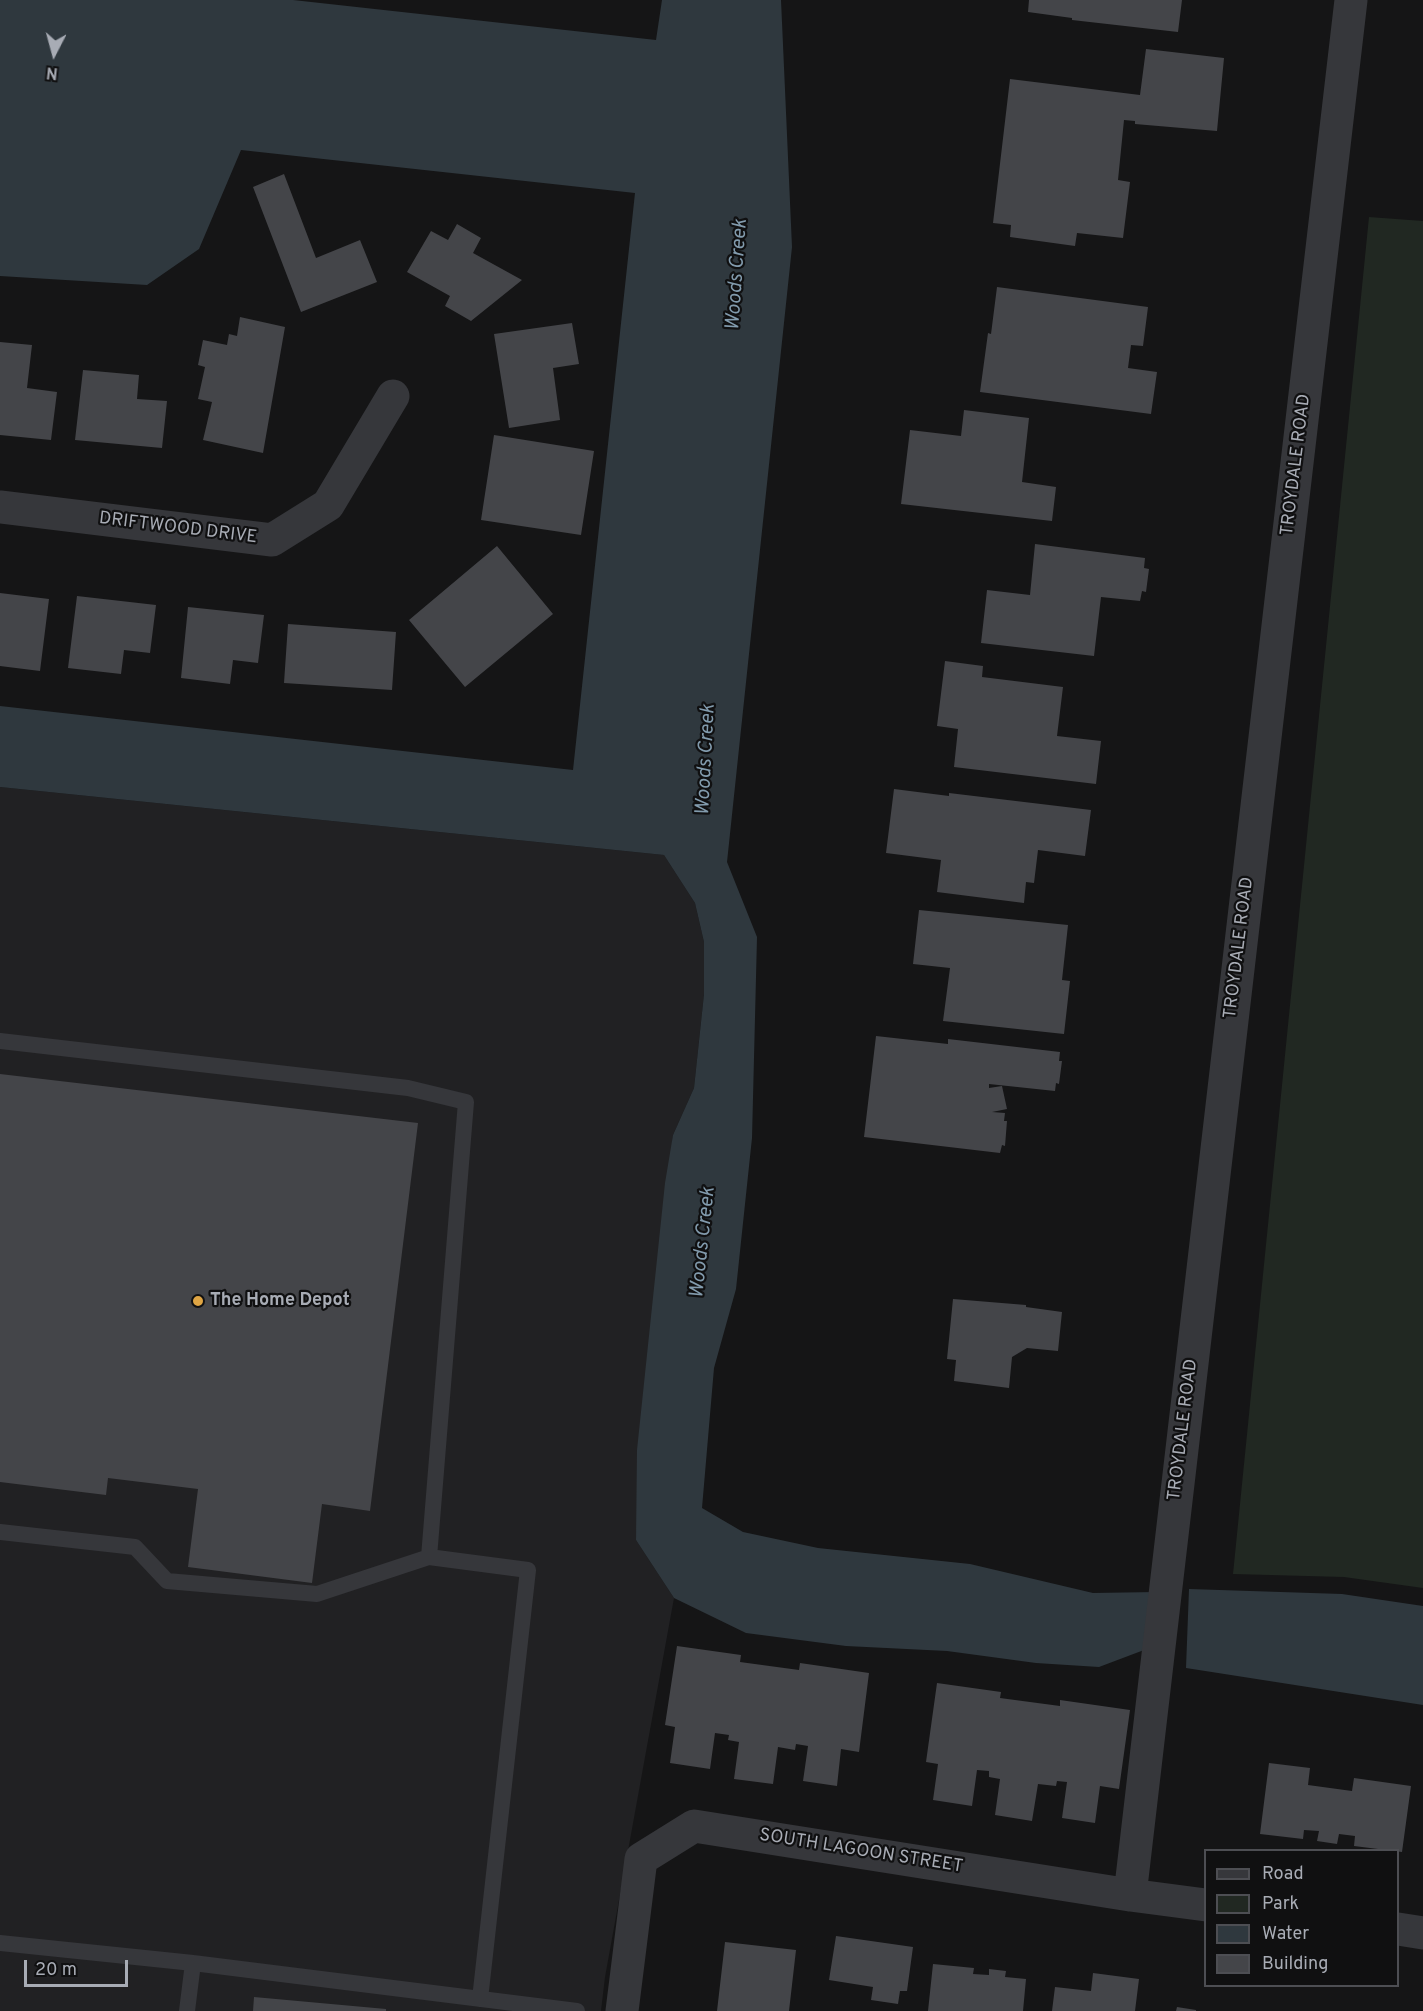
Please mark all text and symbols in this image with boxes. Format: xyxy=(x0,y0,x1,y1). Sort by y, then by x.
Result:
north arrow xyxy=(24,24,84,84)
text: N xyxy=(45,61,59,82)
water label: Woods Creek xyxy=(722,218,754,332)
street label: TROYDALE ROAD xyxy=(1278,393,1316,537)
street label: DRIFTWOOD DRIVE xyxy=(98,509,258,549)
water label: Woods Creek xyxy=(692,704,722,816)
street label: TROYDALE ROAD xyxy=(1221,876,1259,1020)
water label: Woods Creek xyxy=(686,1186,722,1300)
place label: The Home Depot xyxy=(210,1290,350,1312)
marker: The Home Depot xyxy=(191,1294,205,1308)
street label: TROYDALE ROAD xyxy=(1165,1358,1203,1502)
street label: SOUTH LAGOON STREET xyxy=(758,1825,964,1879)
legend xyxy=(1204,1849,1399,1987)
text: Road xyxy=(1262,1863,1304,1886)
text: Park xyxy=(1262,1893,1299,1916)
text: Water xyxy=(1262,1923,1309,1946)
scale bar xyxy=(27,1948,130,1986)
text: Building xyxy=(1262,1953,1328,1976)
text: 20 m xyxy=(35,1959,77,1982)

